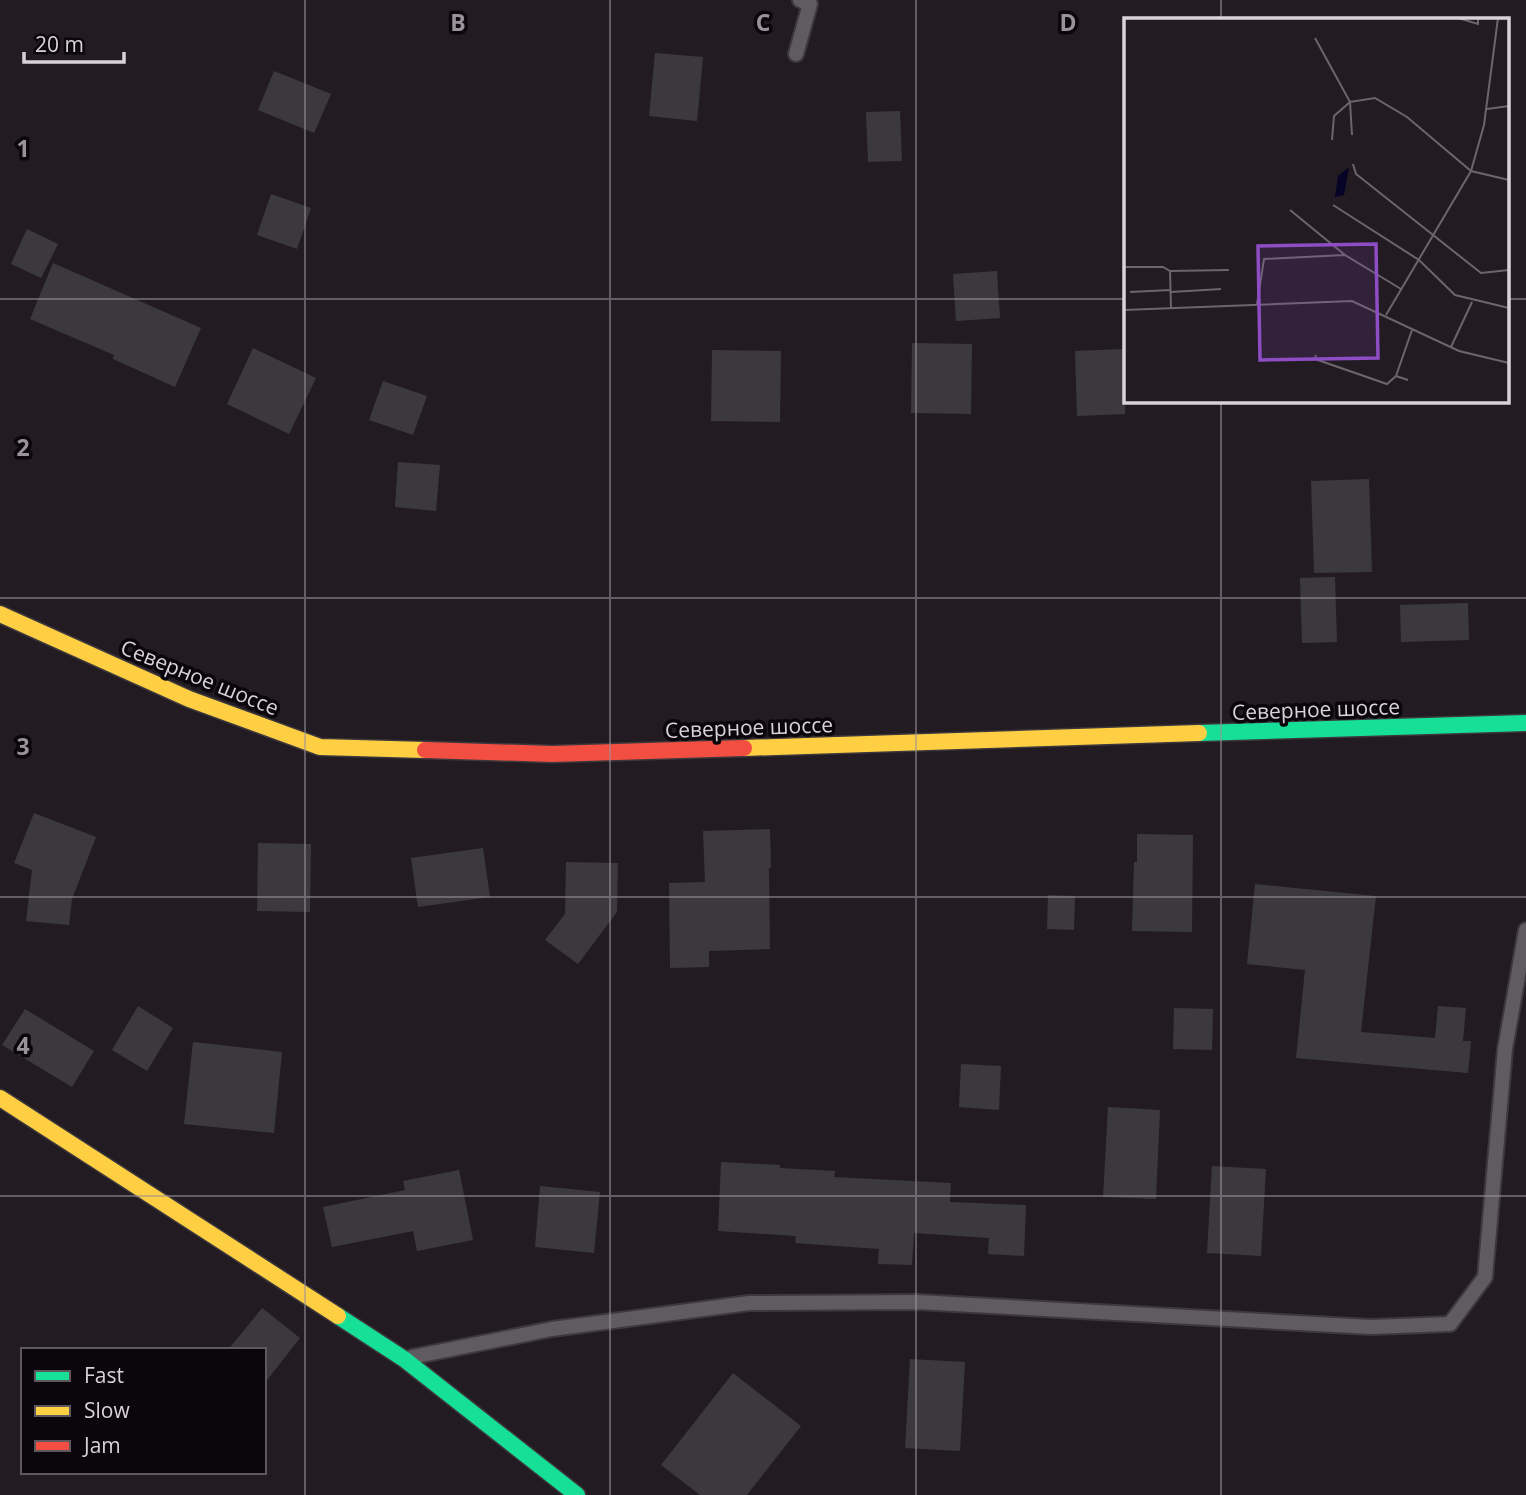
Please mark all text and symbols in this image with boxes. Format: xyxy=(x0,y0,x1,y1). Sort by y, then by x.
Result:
text: B xyxy=(450,6,466,38)
text: C xyxy=(756,6,770,38)
text: D xyxy=(1059,6,1077,38)
inset map xyxy=(1124,18,1508,402)
scale bar xyxy=(24,21,124,65)
text: 20 m xyxy=(35,30,84,58)
text: 1 xyxy=(16,132,30,164)
text: 2 xyxy=(16,431,30,463)
street label: Северное шоссе xyxy=(117,633,283,721)
street label: Северное шоссе xyxy=(1232,692,1400,726)
street label: Северное шоссе xyxy=(665,710,833,744)
text: 3 xyxy=(16,730,30,762)
text: 4 xyxy=(16,1029,30,1061)
legend xyxy=(21,1348,266,1474)
text: Fast xyxy=(84,1361,124,1389)
text: Slow xyxy=(84,1396,130,1424)
text: Jam xyxy=(82,1431,121,1459)

